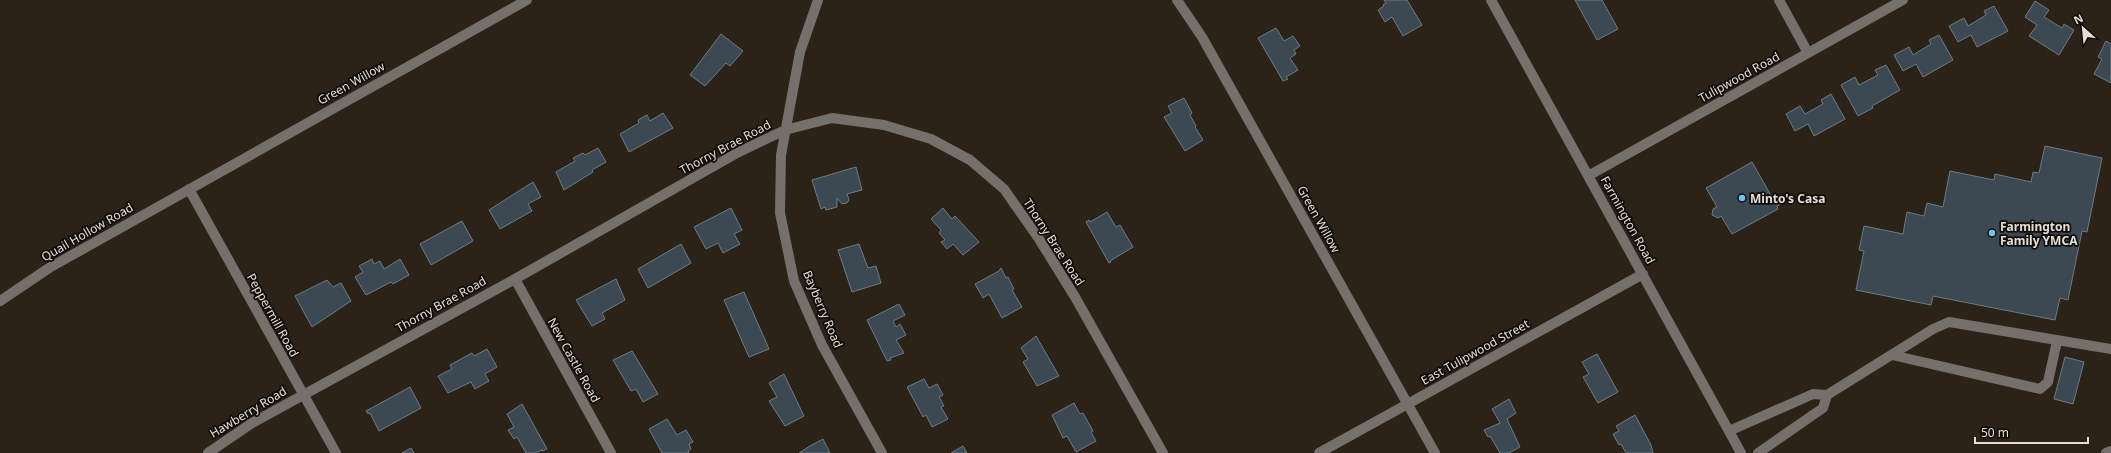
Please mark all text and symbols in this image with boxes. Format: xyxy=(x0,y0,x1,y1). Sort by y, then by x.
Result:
north arrow xyxy=(2063,8,2103,48)
text: N xyxy=(2071,10,2086,27)
street label: Tulipwood Road xyxy=(1695,48,1783,106)
street label: Green Willow xyxy=(314,57,388,108)
street label: Thorny Brae Road xyxy=(676,116,774,178)
street label: Farmington Road xyxy=(1597,173,1659,267)
street label: Green Willow xyxy=(1294,182,1345,256)
place label: Minto's Casa xyxy=(1750,190,1825,207)
marker: Minto's Casa xyxy=(1737,193,1747,203)
street label: Thorny Brae Road xyxy=(1019,195,1089,289)
street label: Quail Hollow Road xyxy=(38,199,136,265)
place label: Farmington Family YMCA xyxy=(2000,218,2078,249)
marker: Farmington Family YMCA xyxy=(1987,228,1997,238)
street label: Bayberry Road xyxy=(799,268,847,350)
street label: Peppermill Road xyxy=(243,270,303,360)
street label: Thorny Brae Road xyxy=(393,272,489,336)
street label: New Castle Road xyxy=(544,315,604,405)
street label: East Tulipwood Street xyxy=(1418,315,1533,389)
street label: Hawberry Road xyxy=(206,382,290,442)
scale bar xyxy=(1975,419,2088,445)
text: 50 m xyxy=(1981,424,2009,441)

